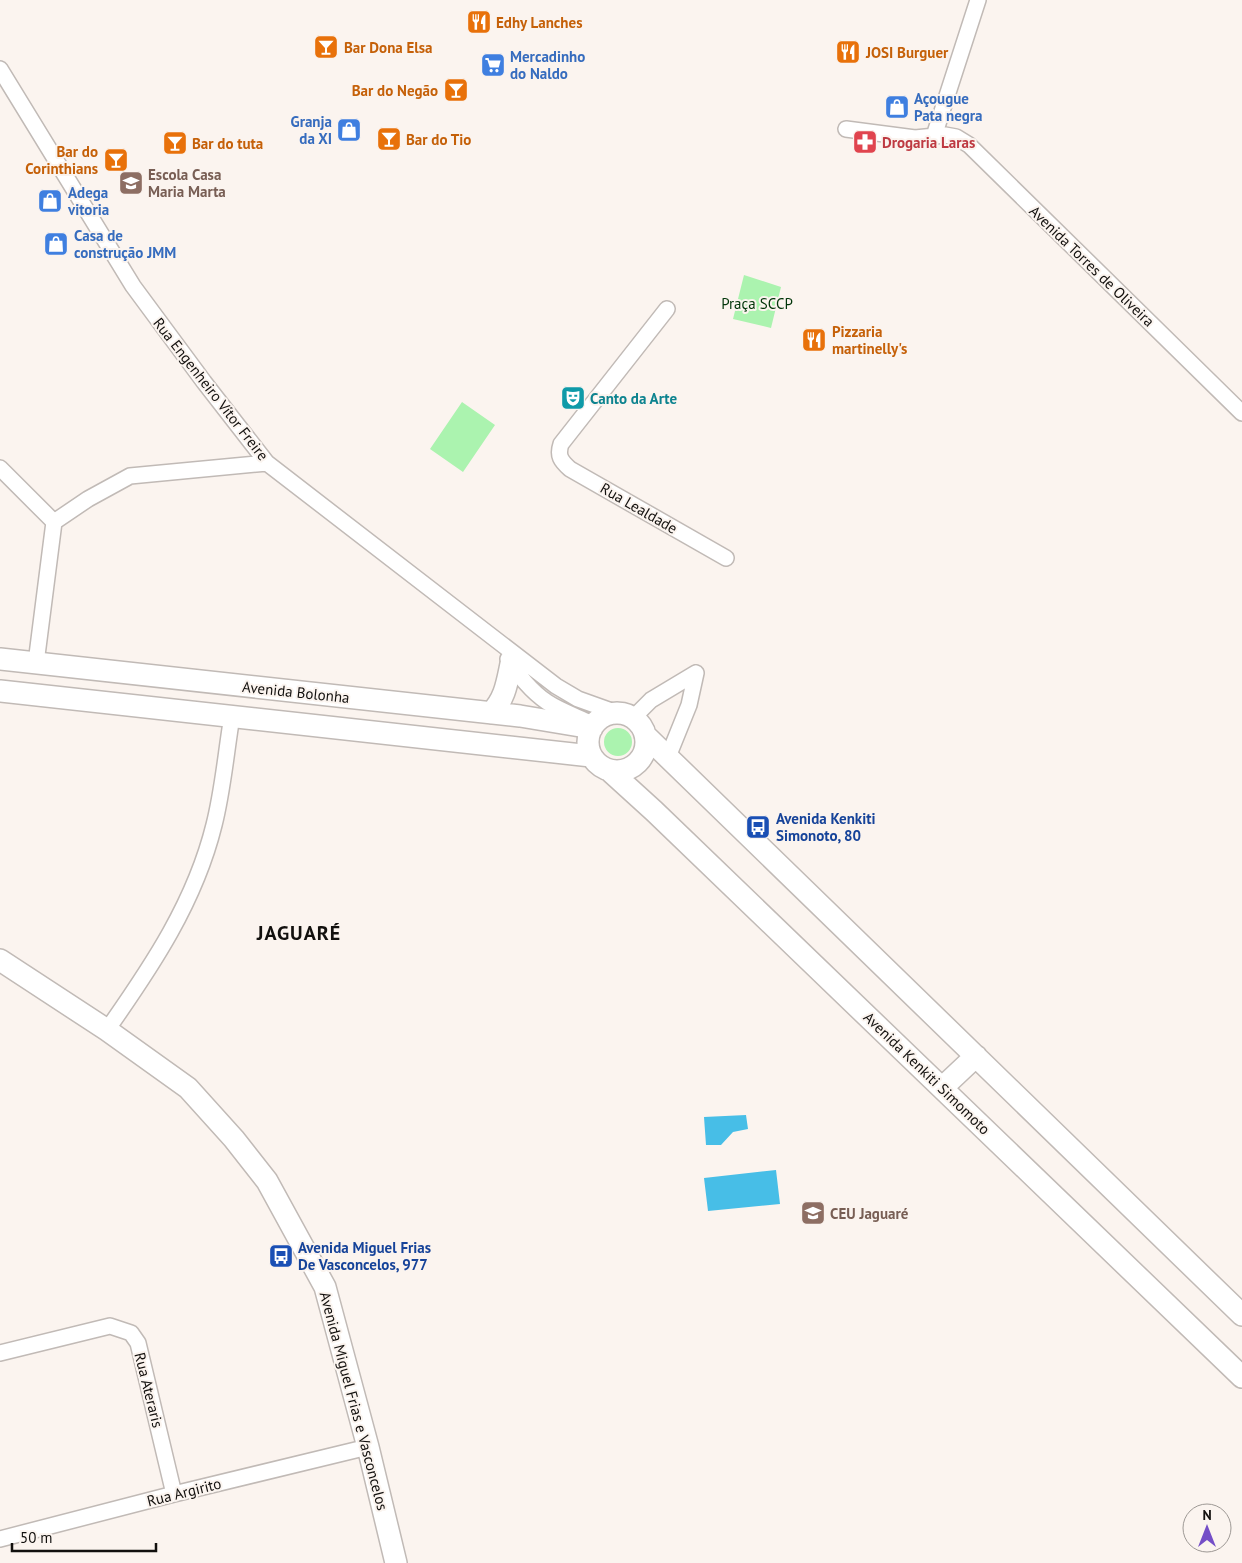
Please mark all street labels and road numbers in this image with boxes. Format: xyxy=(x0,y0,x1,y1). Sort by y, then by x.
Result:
street label: Avenida Torres de Oliveira xyxy=(1026,201,1158,331)
street label: Rua Engenheiro Vítor Freire xyxy=(149,314,273,464)
street label: Rua Lealdade xyxy=(597,478,681,538)
street label: Avenida Bolonha xyxy=(241,677,351,707)
street label: Avenida Kenkiti Simomoto xyxy=(860,1008,994,1138)
street label: Avenida Miguel Frias e Vasconcelos xyxy=(316,1290,392,1512)
street label: Rua Ateraris xyxy=(130,1350,168,1430)
street label: Rua Argirito xyxy=(145,1474,223,1510)

